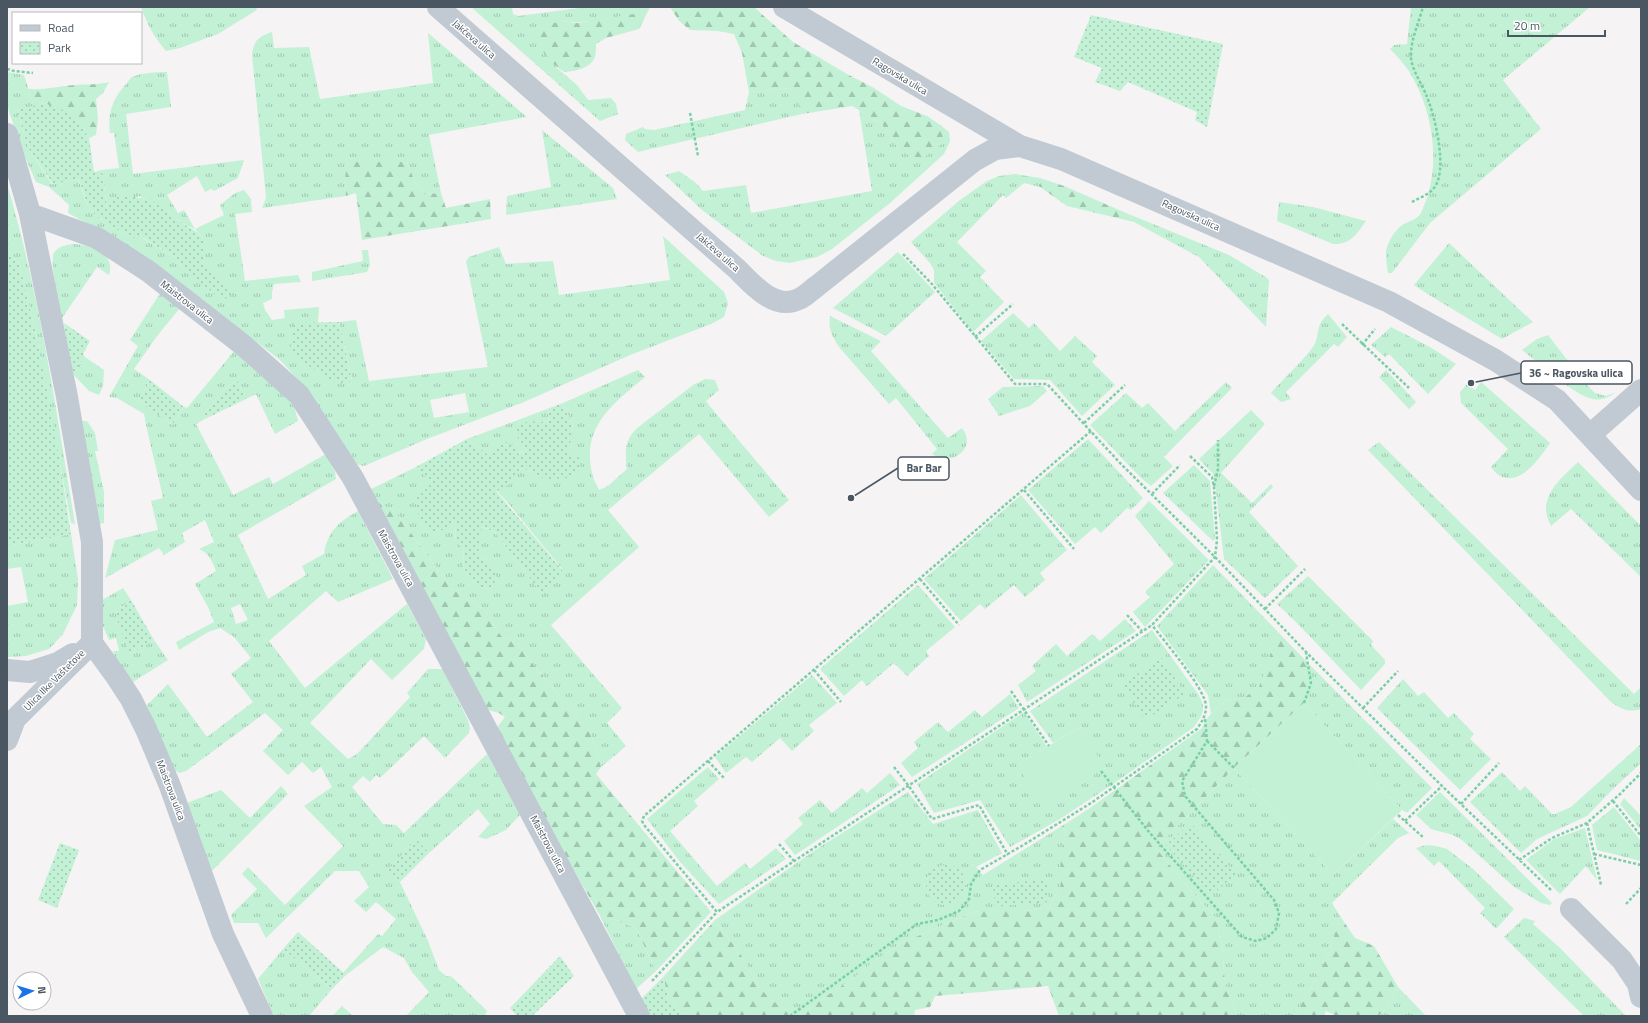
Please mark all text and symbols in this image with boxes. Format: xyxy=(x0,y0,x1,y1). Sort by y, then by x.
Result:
legend xyxy=(12,12,142,64)
scale bar xyxy=(1508,12,1605,38)
street label: Jakčeva ulica xyxy=(449,16,499,62)
text: 20 m xyxy=(1514,16,1540,35)
text: Road xyxy=(48,18,74,37)
text: Park xyxy=(48,38,71,57)
street label: Ragovska ulica xyxy=(870,54,930,98)
street label: Ragovska ulica xyxy=(1160,196,1222,234)
street label: Jakčeva ulica xyxy=(693,229,743,275)
street label: Maistrova ulica xyxy=(157,277,217,327)
callout: 36 ~ Ragovska ulica xyxy=(1521,361,1632,384)
text: 36 ~ Ragovska ulica xyxy=(1529,365,1623,381)
callout: Bar Bar xyxy=(898,457,949,480)
text: Bar Bar xyxy=(906,460,942,476)
street label: Maistrova ulica xyxy=(374,527,418,589)
street label: Ulica Ilke Vaštetove xyxy=(20,646,88,714)
street label: Maistrova ulica xyxy=(153,758,189,822)
street label: Maistrova ulica xyxy=(526,812,570,876)
north arrow xyxy=(12,971,52,1011)
text: N xyxy=(34,986,50,995)

